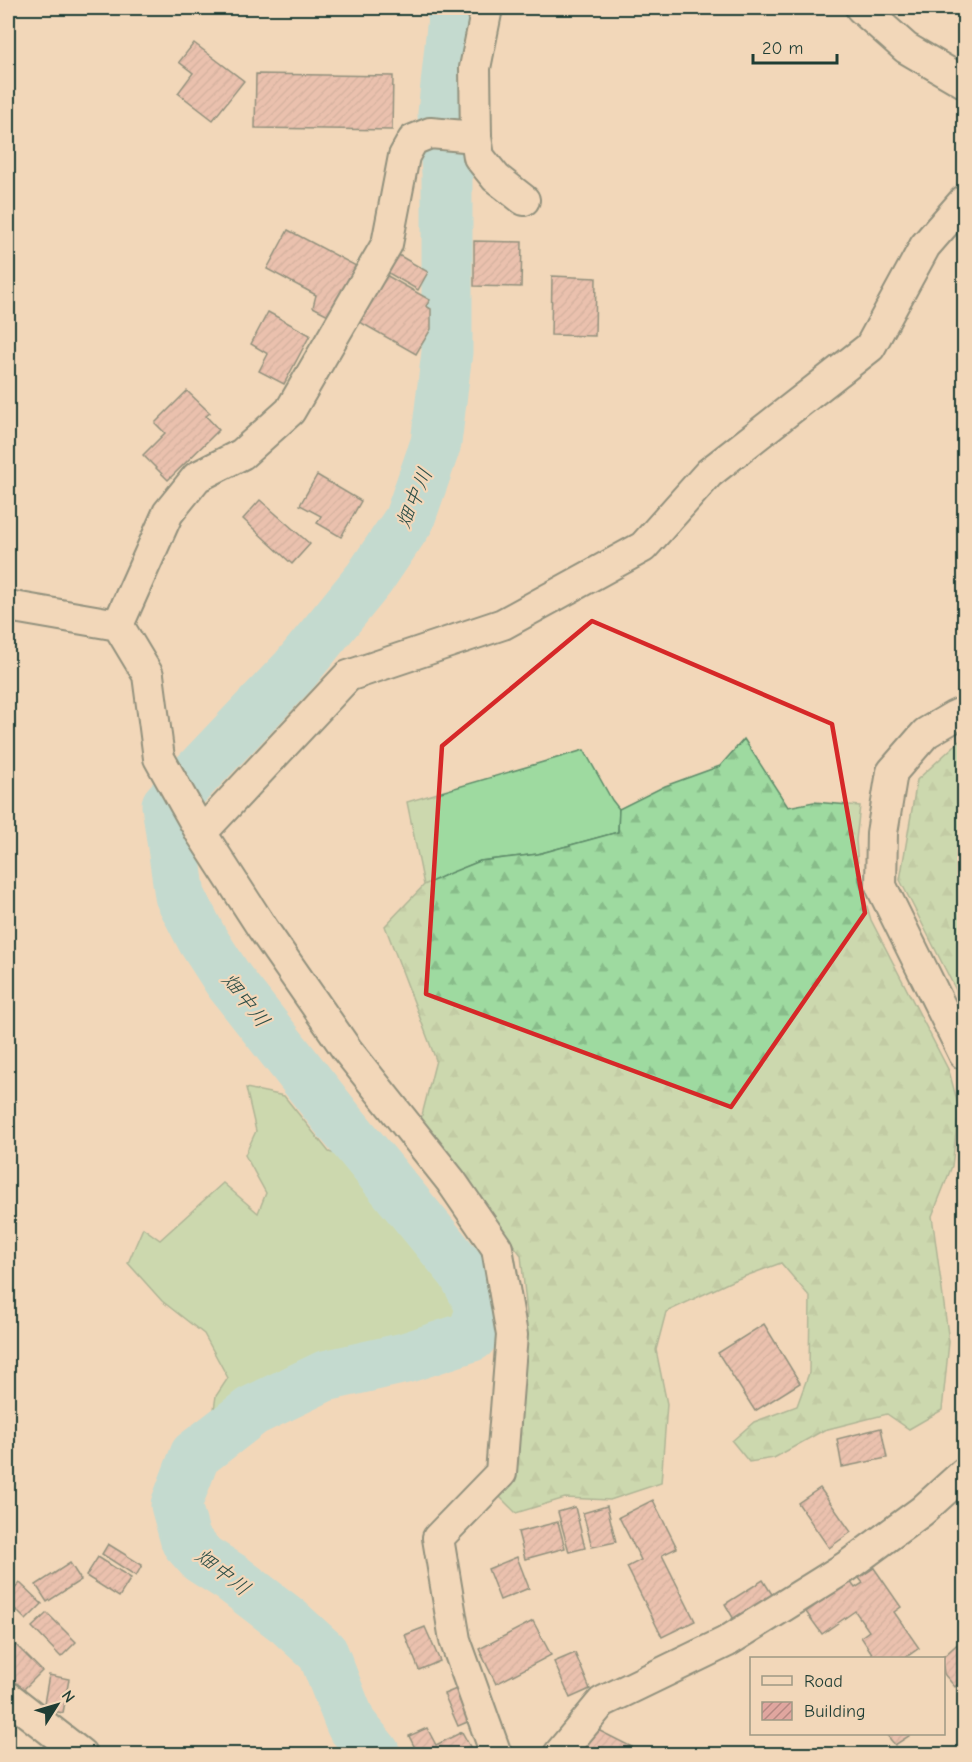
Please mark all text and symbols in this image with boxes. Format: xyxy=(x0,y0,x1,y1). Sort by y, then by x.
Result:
scale bar xyxy=(753,27,837,65)
text: 20 m xyxy=(762,38,803,59)
water label: 畑中川 xyxy=(391,464,437,532)
water label: 畑中川 xyxy=(217,968,275,1032)
water label: 畑中川 xyxy=(191,1543,255,1601)
legend xyxy=(750,1657,945,1735)
text: Road xyxy=(804,1671,843,1692)
north arrow xyxy=(27,1675,87,1735)
text: N xyxy=(58,1687,79,1706)
text: Building xyxy=(804,1701,866,1722)

